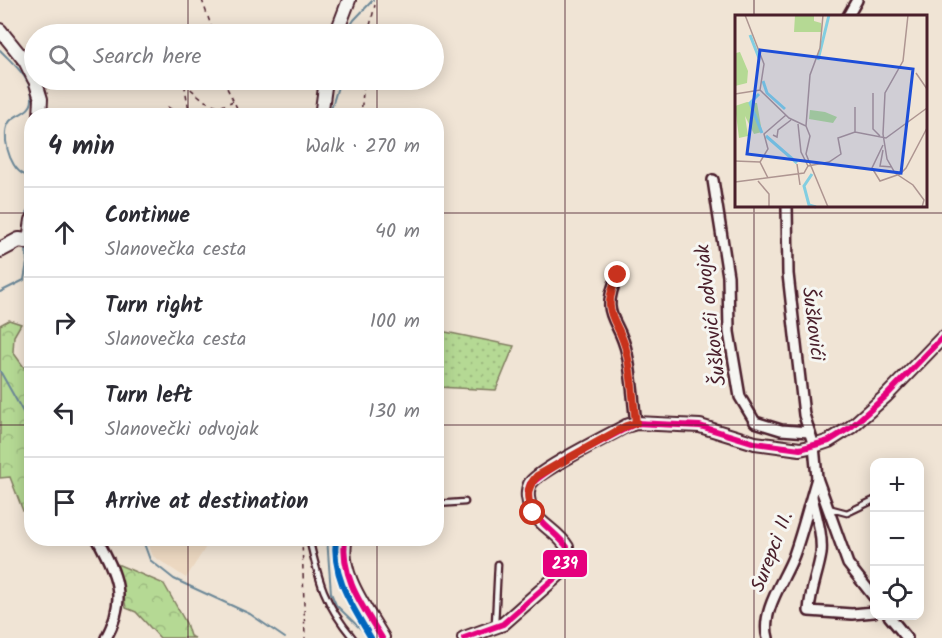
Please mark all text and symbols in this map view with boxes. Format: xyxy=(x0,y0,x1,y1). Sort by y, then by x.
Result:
inset map xyxy=(735,15,927,207)
search box xyxy=(24,24,444,90)
text: Search here xyxy=(93,40,201,75)
icon: search xyxy=(45,41,78,74)
text: 4 min xyxy=(48,126,115,168)
text: Walk · 270 m xyxy=(305,131,420,163)
text: Continue xyxy=(105,199,190,234)
icon: ahead xyxy=(48,216,81,249)
text: 40 m xyxy=(375,216,420,248)
text: Slanovečka cesta xyxy=(105,234,246,266)
street label: Šuškovići odvojak xyxy=(687,242,737,388)
route end xyxy=(604,261,630,287)
street label: Šuškovići xyxy=(792,285,833,364)
text: Turn right xyxy=(105,289,203,324)
icon: right xyxy=(48,306,81,339)
text: 100 m xyxy=(370,306,420,338)
text: Slanovečka cesta xyxy=(105,324,246,356)
text: Turn left xyxy=(105,379,192,414)
icon: left xyxy=(48,396,81,429)
text: 130 m xyxy=(368,396,420,428)
text: Slanovečki odvojak xyxy=(105,414,259,446)
map controls xyxy=(870,458,924,620)
button: + xyxy=(870,458,924,512)
text: Arrive at destination xyxy=(105,485,308,520)
icon: arrive xyxy=(48,486,81,519)
route start xyxy=(519,499,545,525)
street label: Surepci II. xyxy=(743,507,803,597)
button: − xyxy=(870,512,924,566)
line badge: 239 xyxy=(542,549,588,578)
text: 239 xyxy=(552,552,578,577)
button: locate xyxy=(870,566,924,620)

